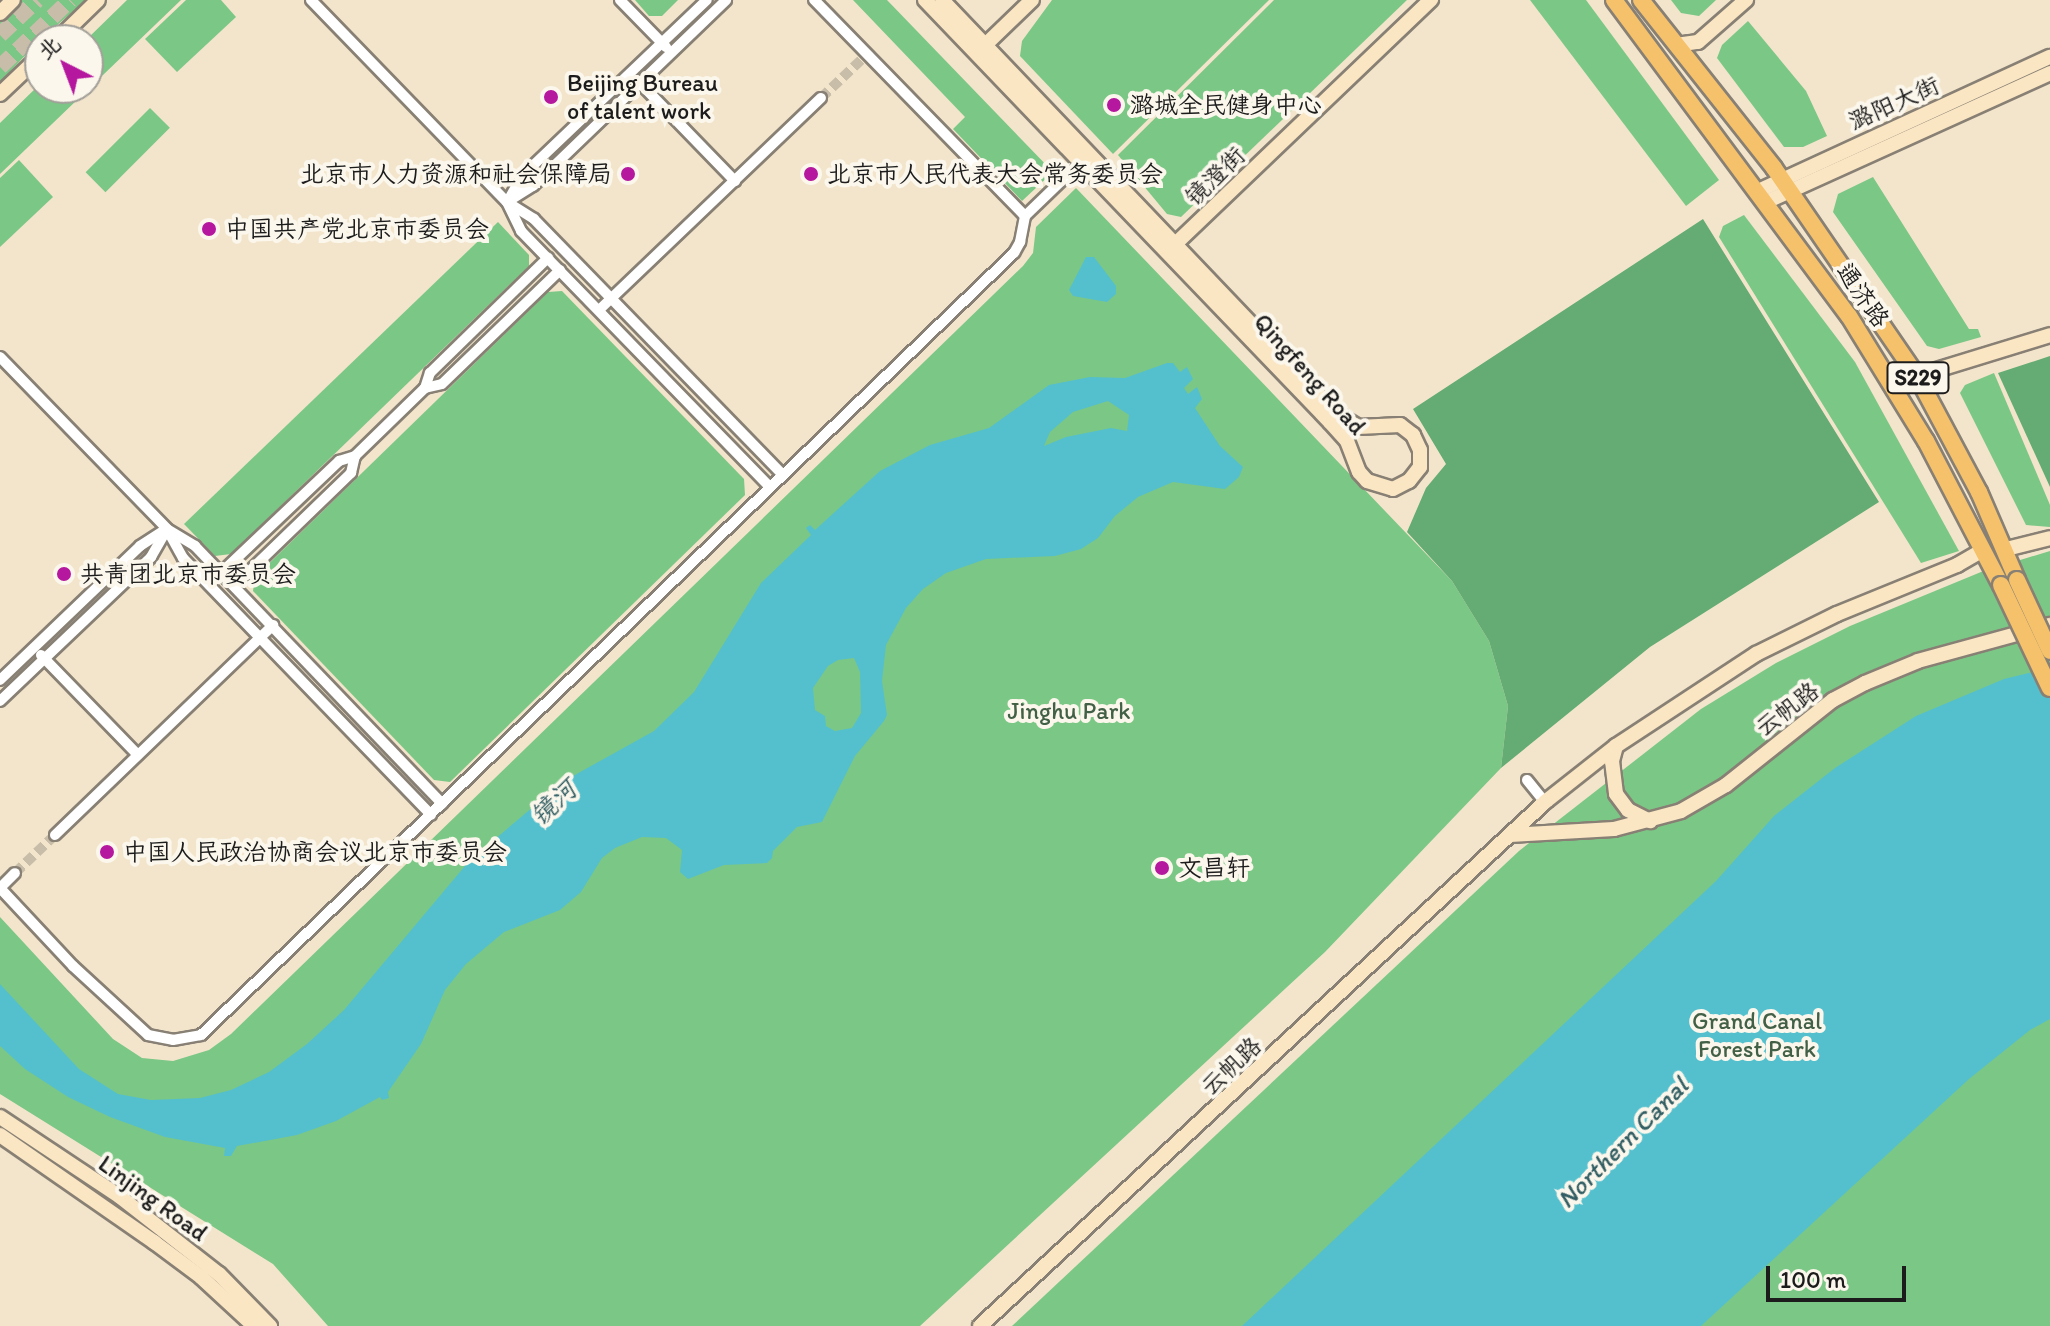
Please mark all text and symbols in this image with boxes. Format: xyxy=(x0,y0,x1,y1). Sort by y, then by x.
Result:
north arrow xyxy=(24,24,104,104)
text: 北 xyxy=(32,30,66,65)
place label: Beijing Bureau of talent work xyxy=(567,69,718,125)
street label: 潞阳大街 xyxy=(1844,70,1944,136)
marker: Beijing Bureau of talent work xyxy=(542,88,560,106)
place label: 潞城全民健身中心 xyxy=(1130,91,1322,119)
marker: 潞城全民健身中心 xyxy=(1105,96,1123,114)
street label: 镜澄街 xyxy=(1179,141,1251,211)
place label: 北京市人力资源和社会保障局 xyxy=(300,160,612,188)
place label: 北京市人民代表大会常务委员会 xyxy=(827,160,1163,188)
marker: 北京市人力资源和社会保障局 xyxy=(619,165,637,183)
marker: 北京市人民代表大会常务委员会 xyxy=(802,165,820,183)
place label: 中国共产党北京市委员会 xyxy=(225,215,489,243)
marker: 中国共产党北京市委员会 xyxy=(200,220,218,238)
street label: 通济路 xyxy=(1831,257,1895,333)
street label: Qingfeng Road xyxy=(1248,308,1372,440)
road number: S229 xyxy=(1886,360,1950,396)
place label: 共青团北京市委员会 xyxy=(80,560,296,588)
marker: 共青团北京市委员会 xyxy=(55,565,73,583)
street label: 云帆路 xyxy=(1750,676,1824,742)
park label: Jinghu Park xyxy=(1008,697,1130,725)
water label: 镜河 xyxy=(524,774,584,832)
place label: 中国人民政治协商会议北京市委员会 xyxy=(123,838,507,866)
marker: 中国人民政治协商会议北京市委员会 xyxy=(98,843,116,861)
place label: 文昌轩 xyxy=(1178,854,1250,882)
marker: 文昌轩 xyxy=(1153,859,1171,877)
park label: Grand Canal Forest Park xyxy=(1692,1007,1822,1063)
street label: 云帆路 xyxy=(1195,1031,1267,1101)
water label: Northern Canal xyxy=(1551,1071,1695,1215)
street label: Linjing Road xyxy=(93,1149,213,1247)
scale bar xyxy=(1770,1250,1910,1300)
text: 100 m xyxy=(1780,1265,1846,1294)

